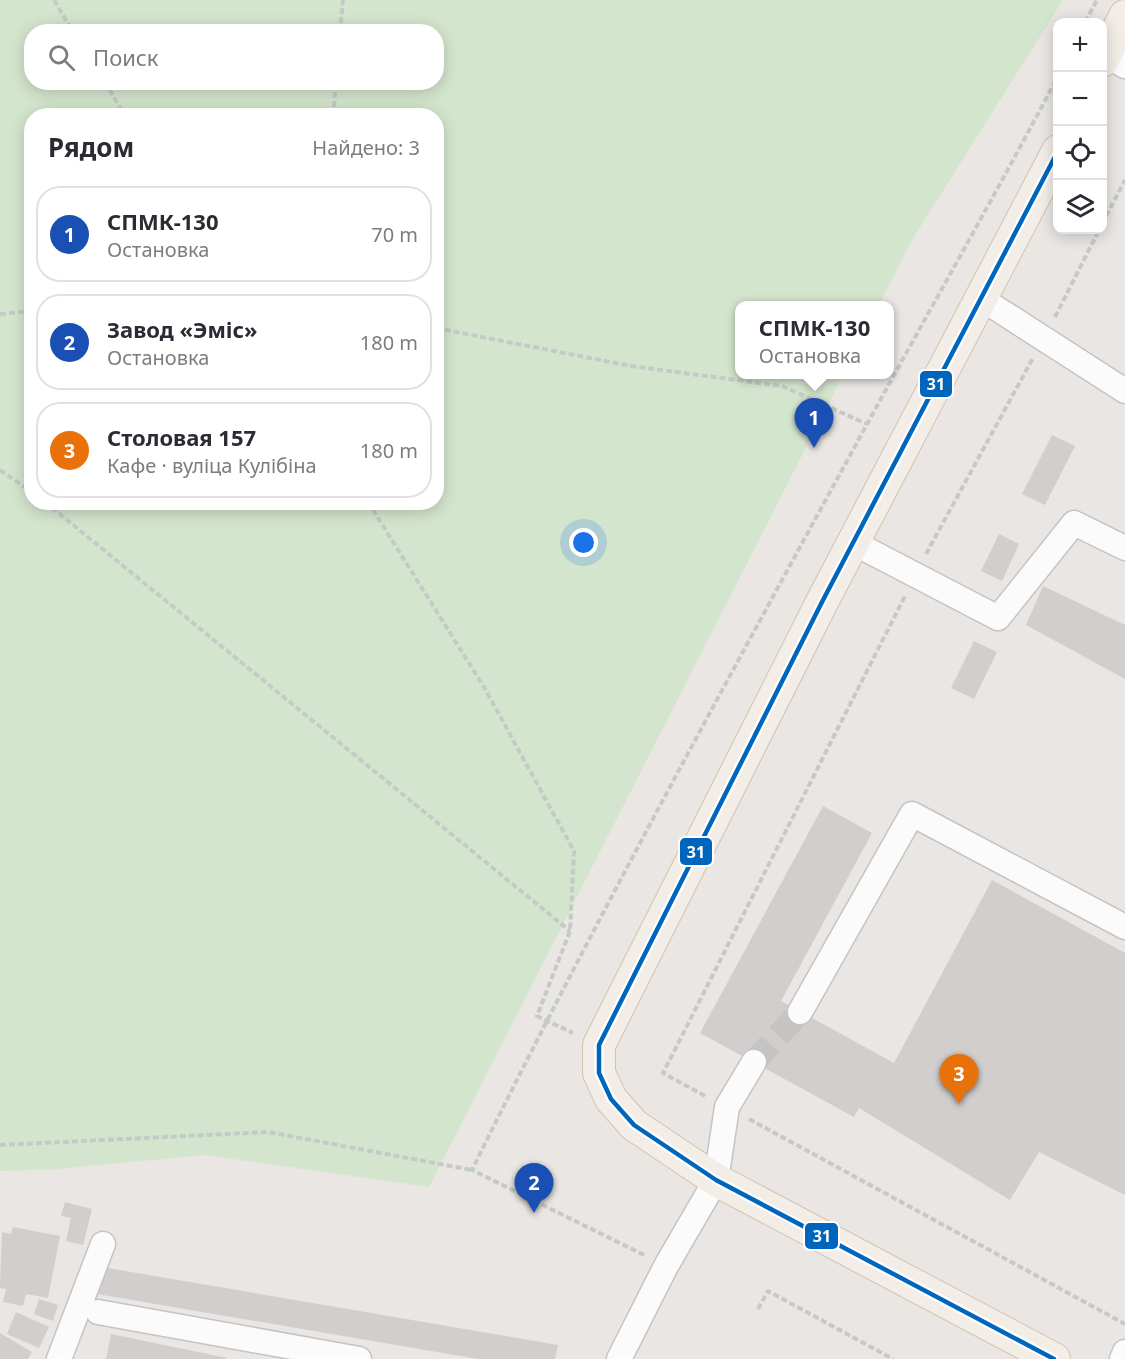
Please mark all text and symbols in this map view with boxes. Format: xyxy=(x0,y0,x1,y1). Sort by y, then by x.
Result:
map controls xyxy=(1053,18,1107,234)
button: + xyxy=(1053,18,1107,72)
search box xyxy=(24,24,444,90)
icon: search xyxy=(45,41,78,74)
text: Поиск xyxy=(93,42,158,72)
button: − xyxy=(1053,72,1107,126)
button: locate xyxy=(1053,126,1107,180)
text: Рядом xyxy=(48,129,134,165)
text: Найдено: 3 xyxy=(312,134,420,161)
button: layers xyxy=(1053,180,1107,234)
text: СПМК-130 xyxy=(107,206,219,236)
text: 1 xyxy=(64,221,75,248)
text: 70 m xyxy=(371,221,418,248)
text: Остановка xyxy=(107,236,209,263)
popup xyxy=(735,301,894,379)
text: СПМК-130 xyxy=(759,312,870,342)
text: Завод «Эміс» xyxy=(107,314,258,344)
text: 2 xyxy=(64,329,75,356)
text: 180 m xyxy=(360,329,418,356)
text: Остановка xyxy=(759,342,861,369)
text: Остановка xyxy=(107,344,209,371)
line badge: 31 xyxy=(919,370,953,398)
text: 31 xyxy=(927,373,945,395)
pin: 1 xyxy=(794,398,834,448)
text: Столовая 157 xyxy=(107,422,256,452)
text: 3 xyxy=(64,437,75,464)
text: 180 m xyxy=(360,437,418,464)
text: Кафе · вуліца Кулібіна xyxy=(107,452,317,479)
your location xyxy=(569,528,598,557)
line badge: 31 xyxy=(679,837,713,866)
text: 31 xyxy=(687,841,705,863)
pin: 3 xyxy=(940,1054,978,1104)
pin: 2 xyxy=(514,1164,554,1213)
line badge: 31 xyxy=(804,1222,839,1250)
text: 31 xyxy=(813,1225,831,1247)

